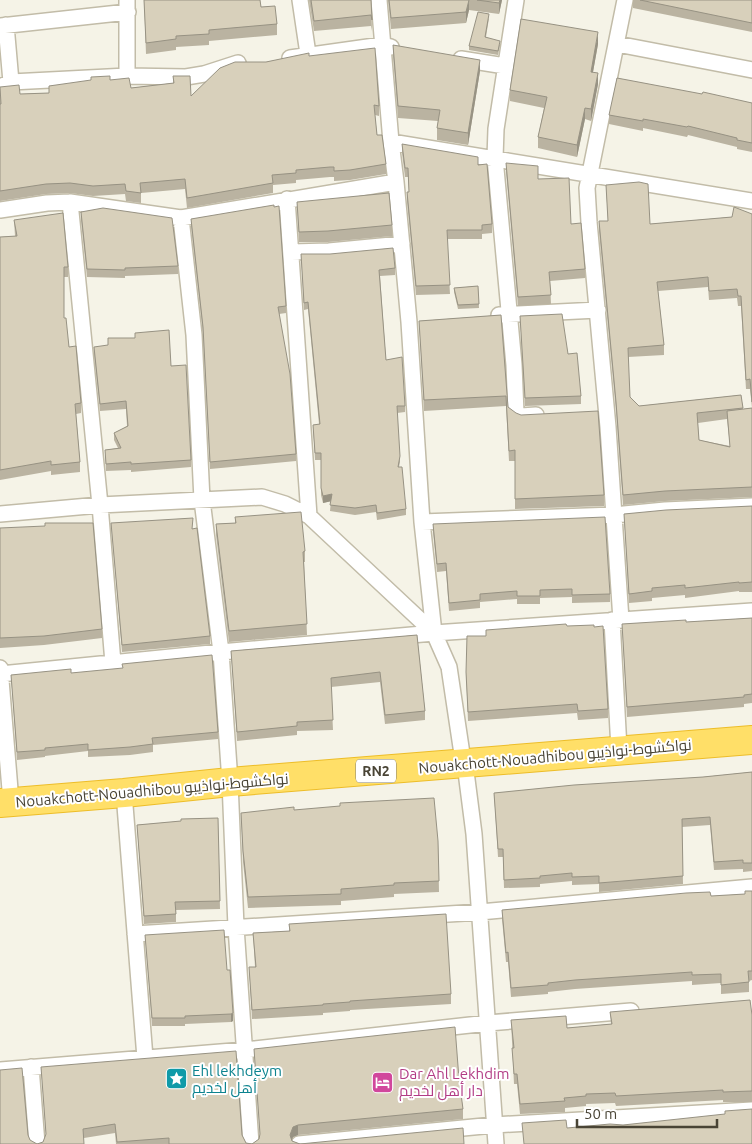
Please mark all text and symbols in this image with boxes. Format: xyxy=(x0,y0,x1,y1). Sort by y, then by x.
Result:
street label: Nouakchott-Nouadhibou نواكشوط-نواذيبو xyxy=(418,736,692,777)
road number: RN2 xyxy=(356,759,396,782)
street label: Nouakchott-Nouadhibou نواكشوط-نواذيبو xyxy=(15,770,289,811)
place label: Ehl lekhdeym أهل لخديم xyxy=(192,1062,282,1098)
place label: Dar Ahl Lekhdim دار أهل لخديم xyxy=(399,1065,510,1101)
place icon: Ehl lekhdeym أهل لخديم xyxy=(164,1067,188,1091)
hotel icon: Dar Ahl Lekhdim دار أهل لخديم xyxy=(371,1070,395,1094)
scale bar xyxy=(577,1096,717,1128)
text: 50 m xyxy=(584,1105,617,1122)

